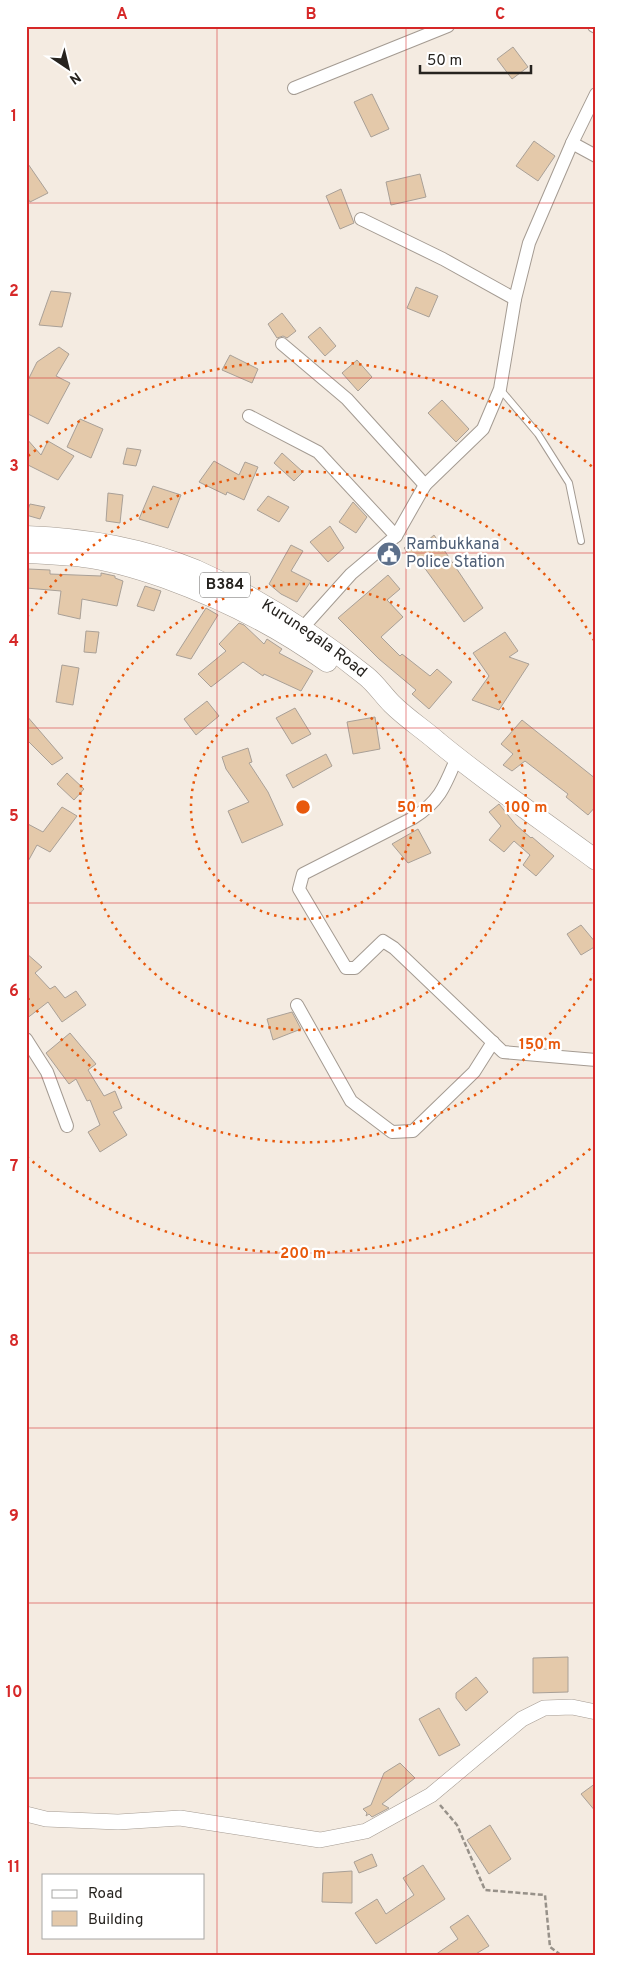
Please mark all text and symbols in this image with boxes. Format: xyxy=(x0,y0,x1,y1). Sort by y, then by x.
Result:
text: A xyxy=(116,5,128,25)
text: B xyxy=(305,5,317,25)
text: C xyxy=(495,5,505,25)
north arrow xyxy=(42,42,92,92)
scale bar xyxy=(420,42,531,74)
text: 50 m xyxy=(427,52,462,71)
text: N xyxy=(66,68,84,87)
text: 1 xyxy=(11,107,17,127)
text: 2 xyxy=(9,282,19,302)
text: 3 xyxy=(9,457,19,477)
place label: Rambukkana Police Station xyxy=(406,535,505,573)
public building icon: Rambukkana Police Station xyxy=(376,541,402,567)
road number: B384 xyxy=(200,572,250,598)
street label: Kurunegala Road xyxy=(257,595,371,682)
text: 4 xyxy=(9,632,19,652)
centre of rings xyxy=(294,798,312,816)
text: 50 m xyxy=(397,799,433,818)
text: 100 m xyxy=(505,799,547,818)
text: 5 xyxy=(9,807,19,827)
text: 6 xyxy=(9,982,19,1002)
text: 150 m xyxy=(519,1036,561,1055)
text: 7 xyxy=(10,1157,18,1177)
text: 200 m xyxy=(280,1245,326,1264)
text: 8 xyxy=(9,1332,19,1352)
text: 9 xyxy=(9,1507,19,1527)
text: 10 xyxy=(6,1683,22,1703)
text: 11 xyxy=(8,1858,20,1878)
legend xyxy=(42,1874,205,1938)
text: Road xyxy=(88,1885,123,1904)
text: Building xyxy=(88,1911,143,1930)

